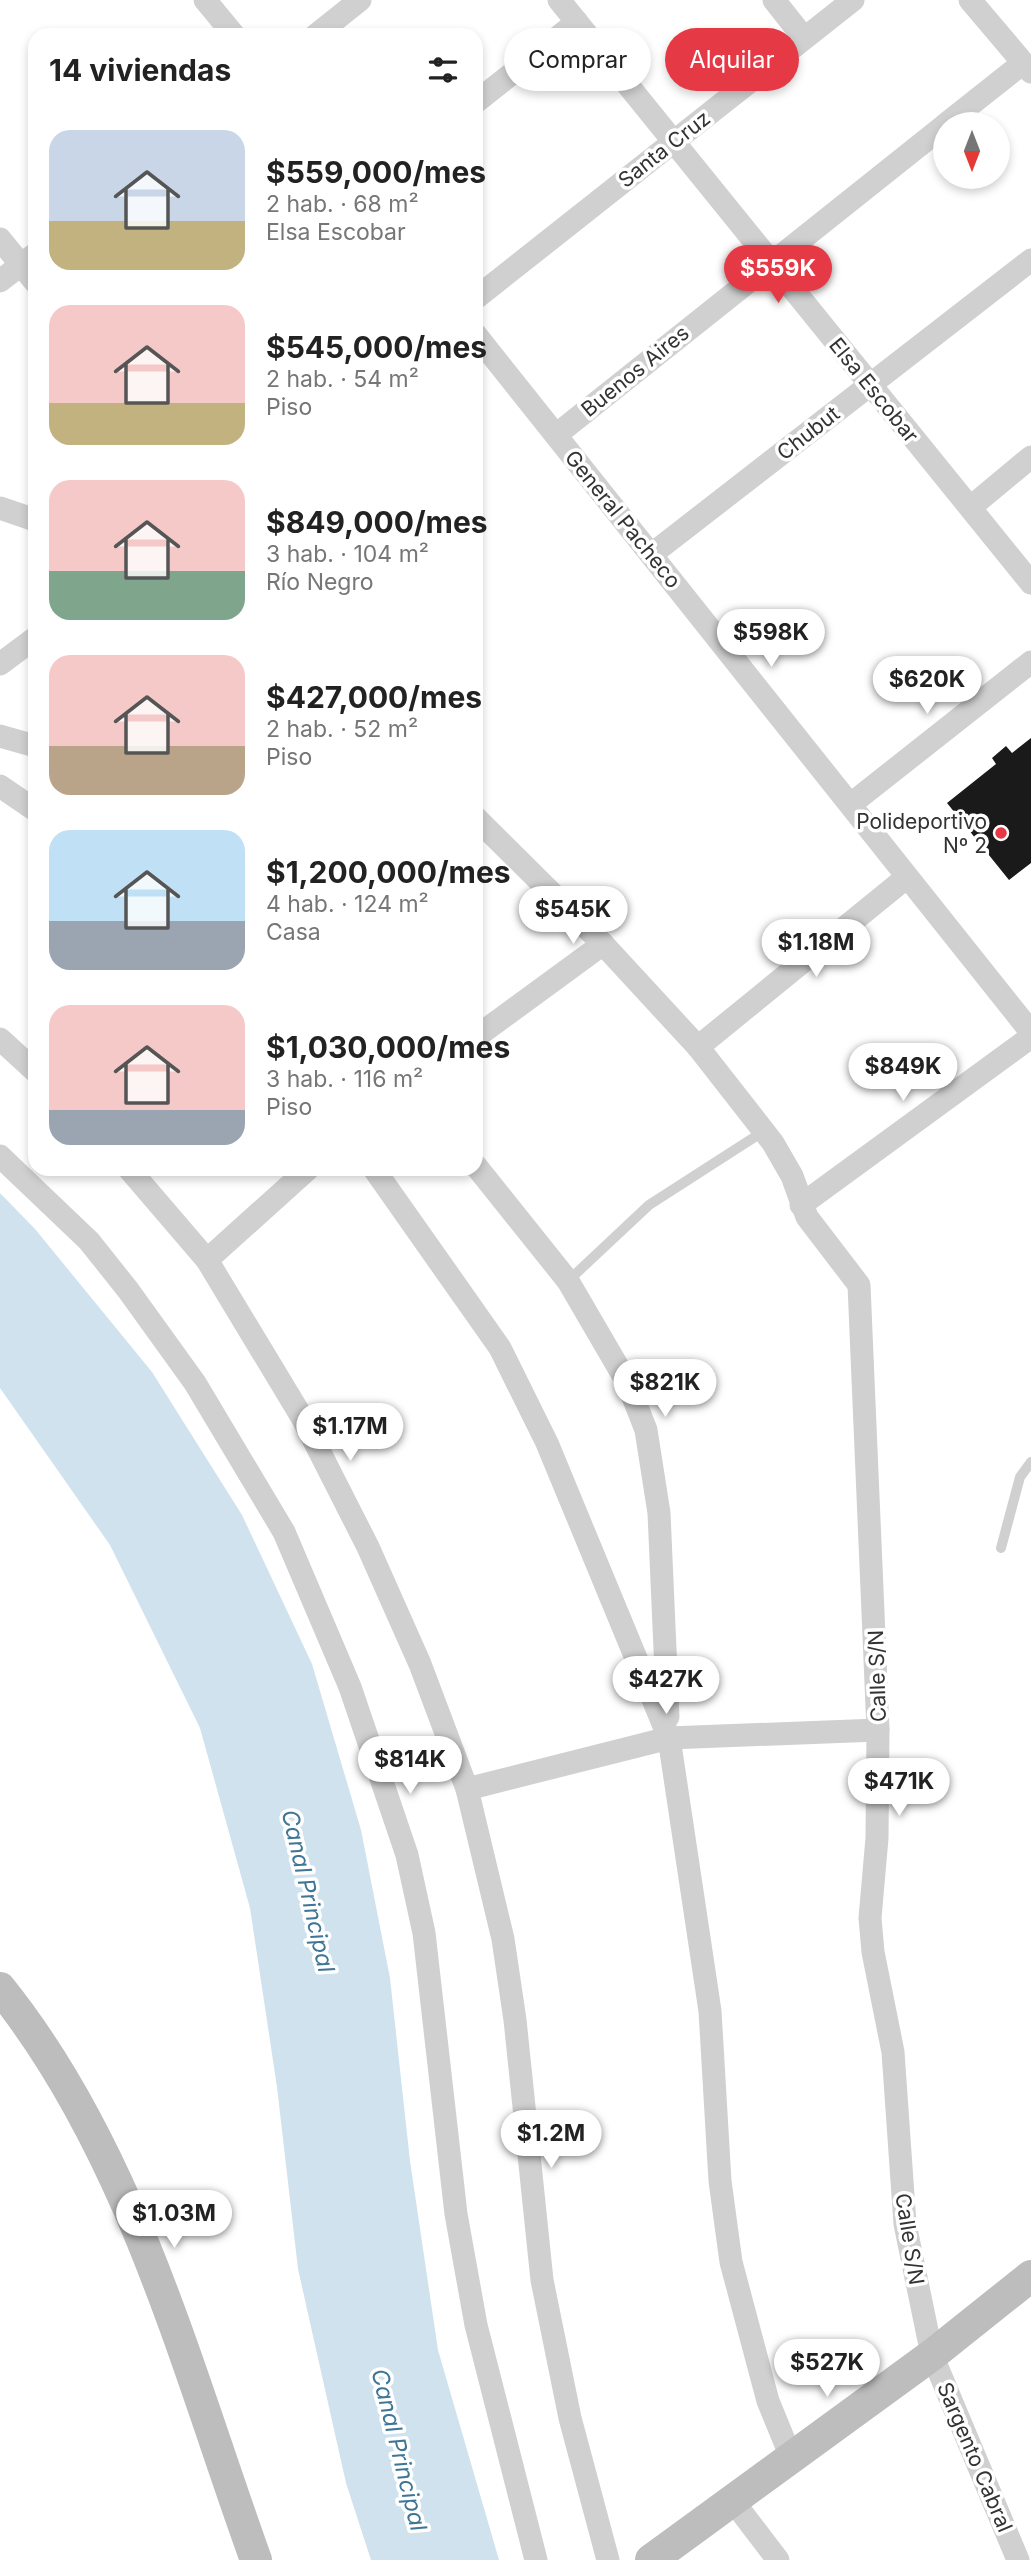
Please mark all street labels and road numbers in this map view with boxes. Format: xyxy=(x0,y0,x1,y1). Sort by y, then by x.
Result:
street label: Santa Cruz xyxy=(613,105,715,193)
street label: Buenos Aires xyxy=(576,320,694,422)
street label: Elsa Escobar xyxy=(824,333,924,447)
street label: Chubut xyxy=(772,401,844,465)
street label: General Pacheco xyxy=(560,445,686,593)
street label: Calle S/N xyxy=(863,1629,891,1723)
street label: Calle S/N xyxy=(890,2191,930,2287)
street label: Sargento Cabral xyxy=(932,2378,1018,2536)

